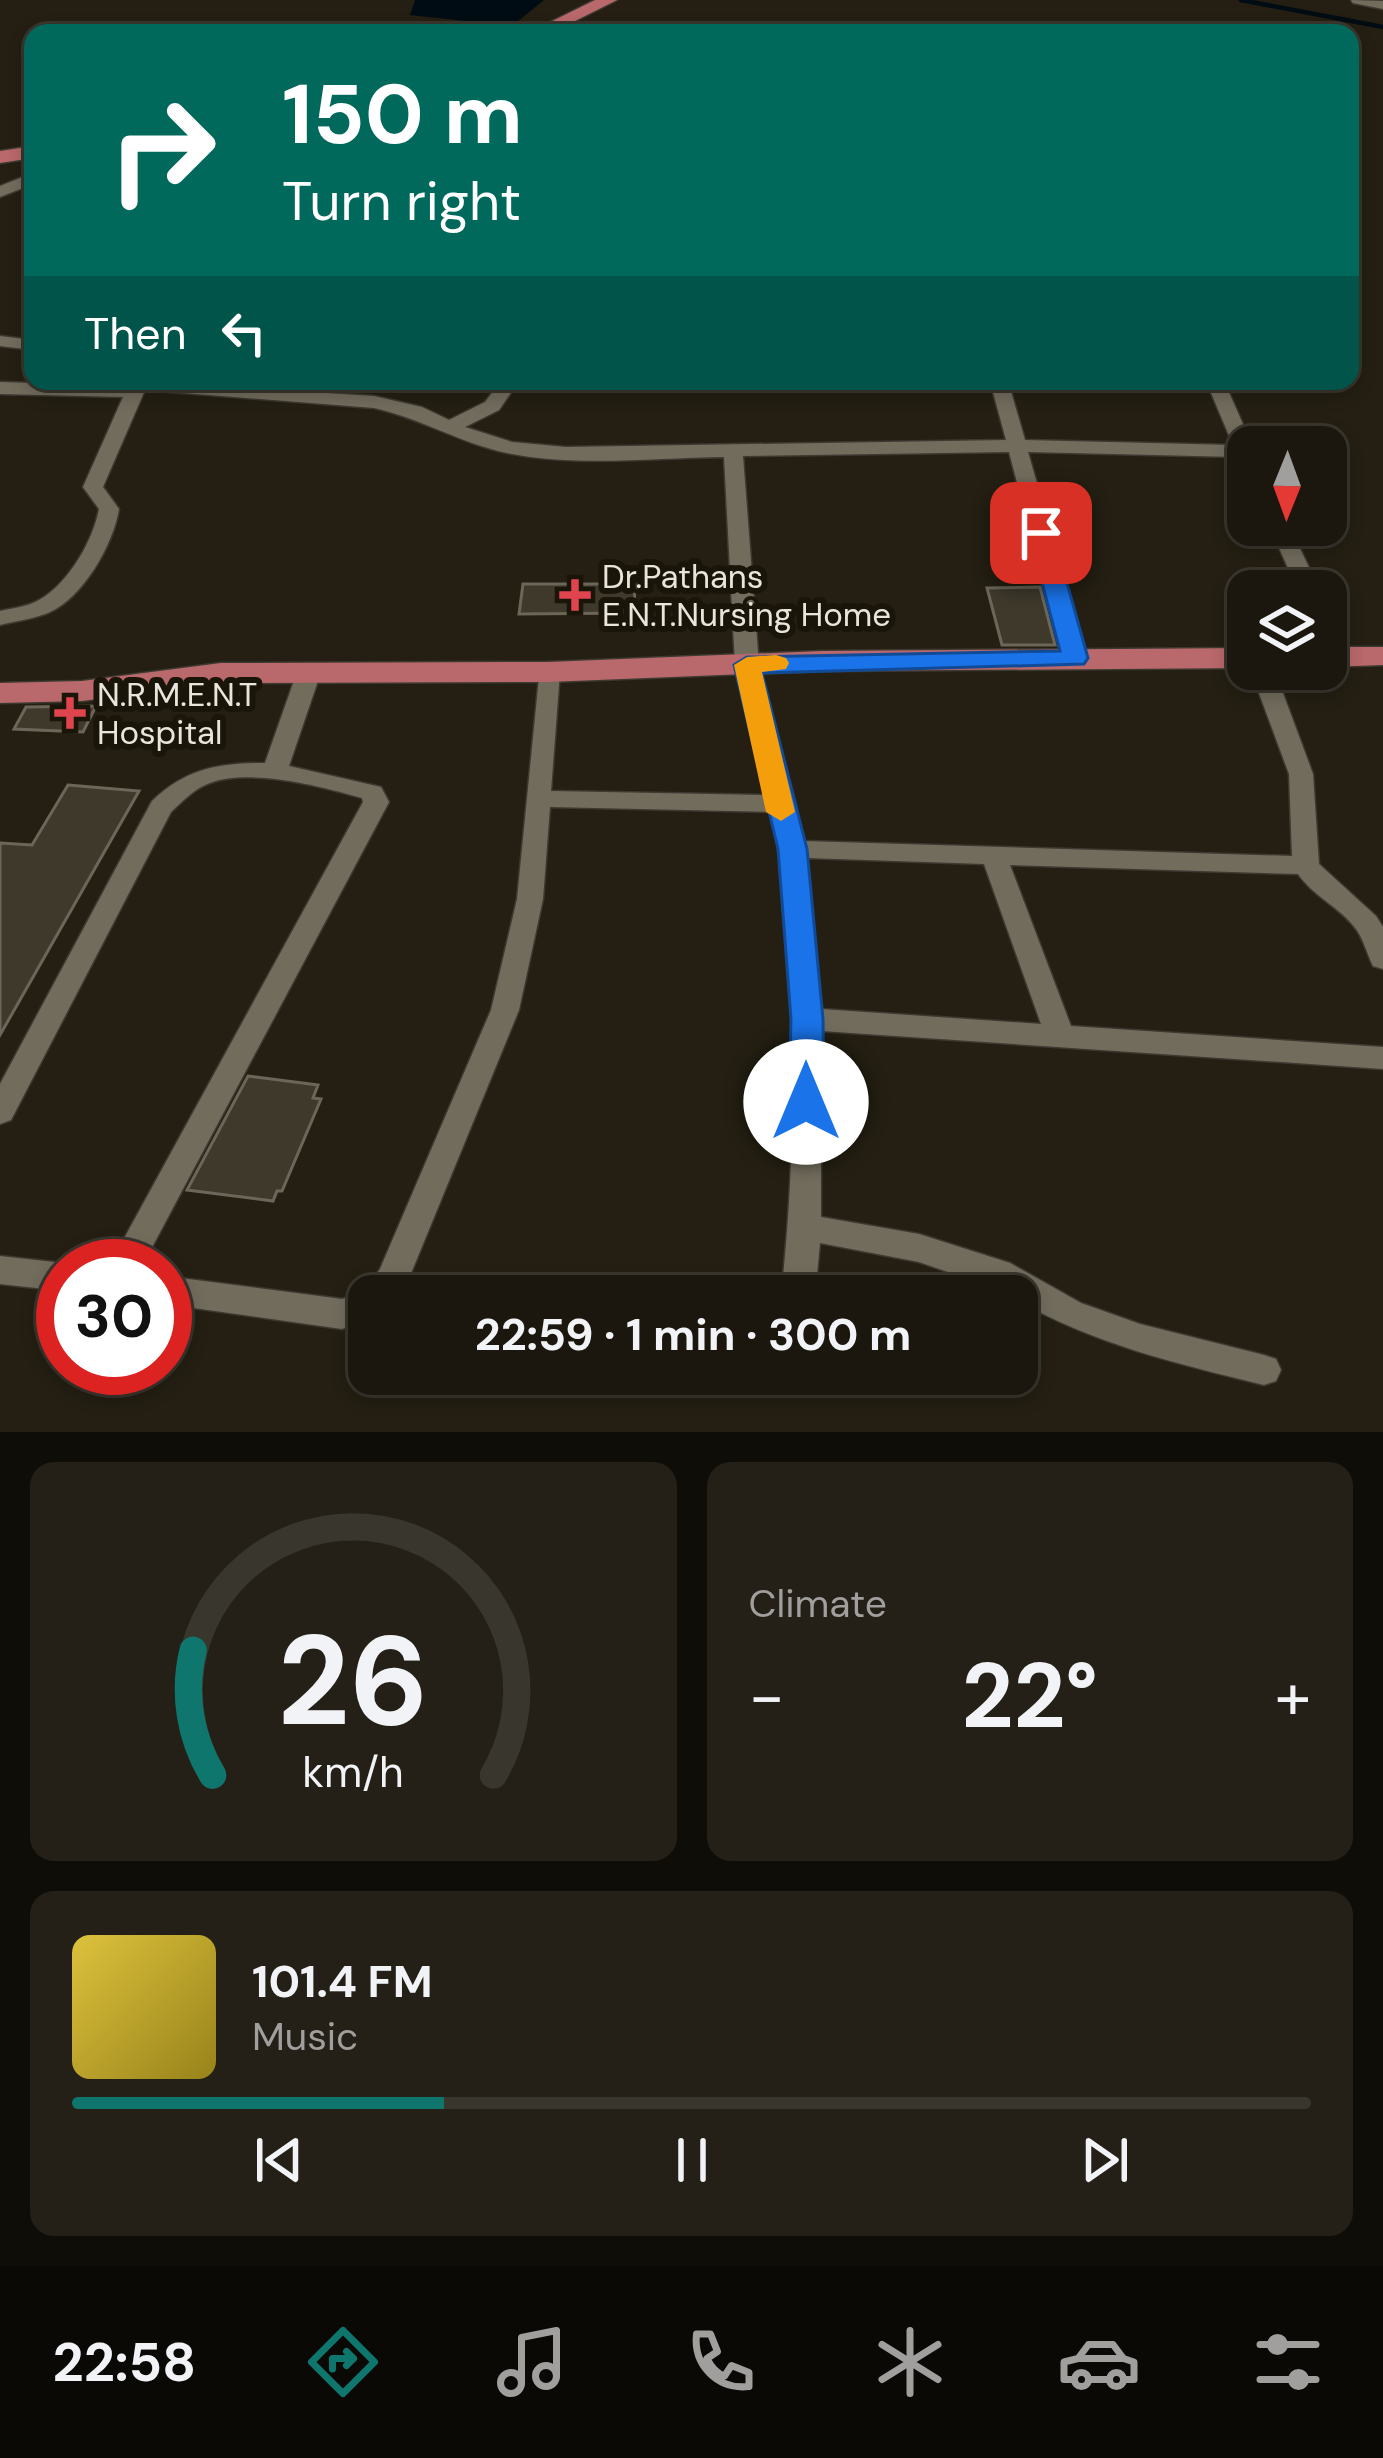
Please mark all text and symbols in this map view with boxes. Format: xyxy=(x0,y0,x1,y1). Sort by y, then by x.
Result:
text: 150 m xyxy=(282,60,523,169)
icon: right xyxy=(84,72,240,228)
text: Turn right xyxy=(282,166,521,237)
icon: left xyxy=(211,300,277,366)
text: Then xyxy=(84,304,187,363)
north arrow xyxy=(1227,426,1347,546)
map controls xyxy=(1227,426,1347,690)
pin xyxy=(990,482,1092,584)
icon: arrive xyxy=(1008,500,1074,566)
place label: Dr.Pathans E.N.T.Nursing Home xyxy=(602,555,891,636)
button: layers xyxy=(1227,570,1347,690)
marker: Dr.Pathans E.N.T.Nursing Home xyxy=(559,579,591,611)
place label: N.R.M.E.N.T Hospital xyxy=(97,673,257,754)
marker: N.R.M.E.N.T Hospital xyxy=(54,697,86,729)
position arrow xyxy=(743,1039,869,1165)
speed limit sign: 30 xyxy=(36,1239,192,1395)
text: 22:59 · 1 min · 300 m xyxy=(475,1305,911,1364)
text: Climate xyxy=(749,1578,887,1629)
text: 26 xyxy=(278,1600,429,1763)
text: 22° xyxy=(961,1638,1098,1755)
text: − xyxy=(749,1654,785,1739)
text: + xyxy=(1275,1654,1311,1739)
text: km/h xyxy=(303,1743,404,1799)
text: 101.4 FM xyxy=(252,1952,433,2011)
text: Music xyxy=(252,2011,358,2062)
icon: previous xyxy=(246,2127,312,2193)
icon: pause xyxy=(659,2127,725,2193)
icon: next xyxy=(1072,2127,1138,2193)
icon: directions xyxy=(301,2320,385,2404)
icon: music xyxy=(490,2320,574,2404)
icon: phone xyxy=(679,2320,763,2404)
icon: climate xyxy=(868,2320,952,2404)
icon: car xyxy=(1057,2320,1141,2404)
icon: filters xyxy=(1246,2320,1330,2404)
text: 22:58 xyxy=(53,2327,196,2398)

